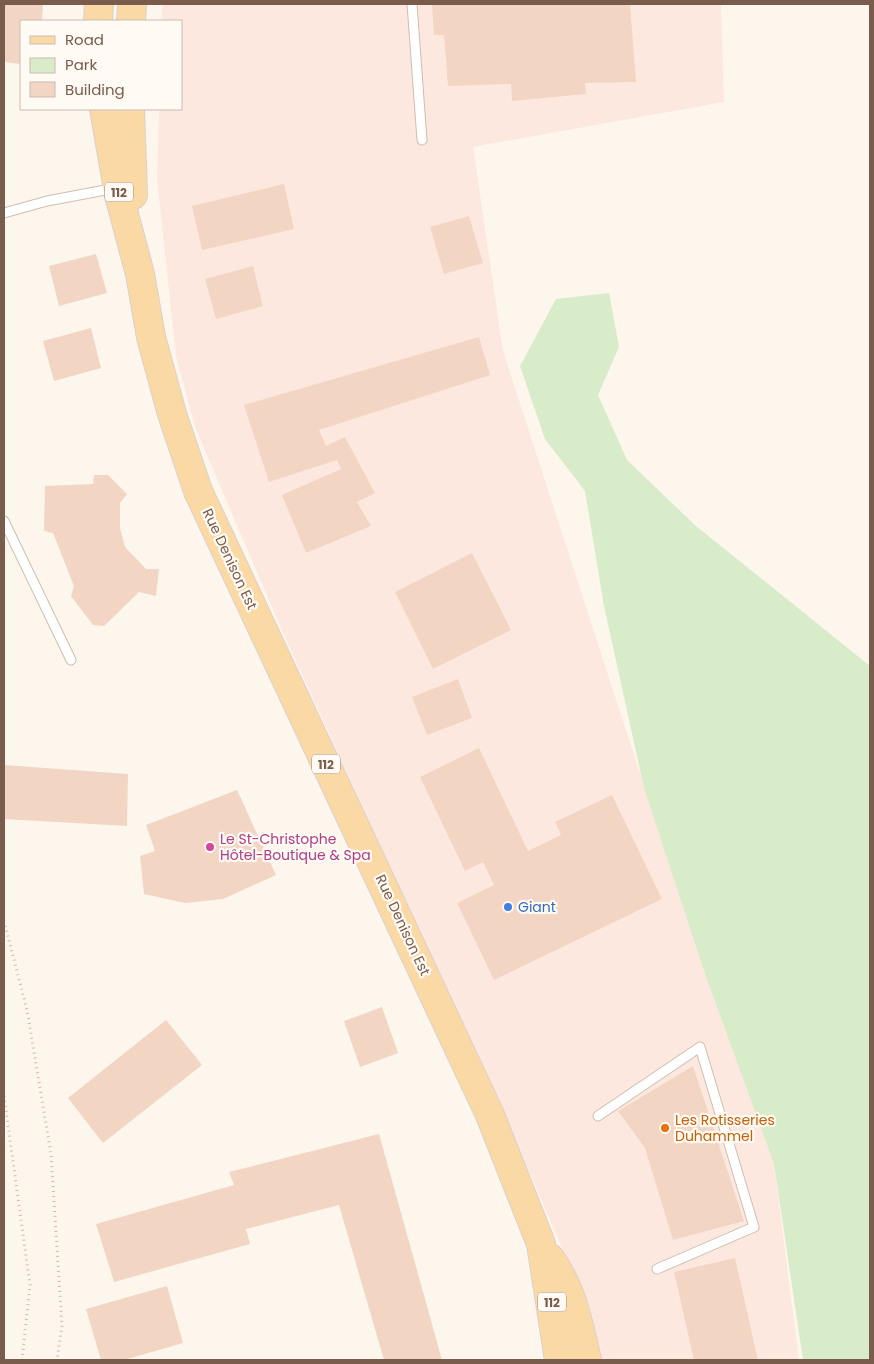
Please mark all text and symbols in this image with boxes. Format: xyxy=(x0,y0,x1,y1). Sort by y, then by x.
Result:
legend xyxy=(20,20,182,110)
text: Road xyxy=(65,29,104,50)
text: Park xyxy=(65,54,97,75)
text: Building xyxy=(65,79,125,100)
road number: 112 xyxy=(105,182,133,202)
street label: Rue Denison Est xyxy=(198,505,262,613)
road number: 112 xyxy=(312,754,340,774)
place label: Le St-Christophe Hôtel-Boutique & Spa xyxy=(220,829,371,865)
marker: Le St-Christophe Hôtel-Boutique & Spa xyxy=(204,841,216,853)
street label: Rue Denison Est xyxy=(371,871,435,979)
place label: Giant xyxy=(518,897,556,917)
marker: Giant xyxy=(502,901,514,913)
place label: Les Rotisseries Duhammel xyxy=(675,1110,775,1146)
marker: Les Rotisseries Duhammel xyxy=(659,1122,671,1134)
road number: 112 xyxy=(538,1292,566,1311)

